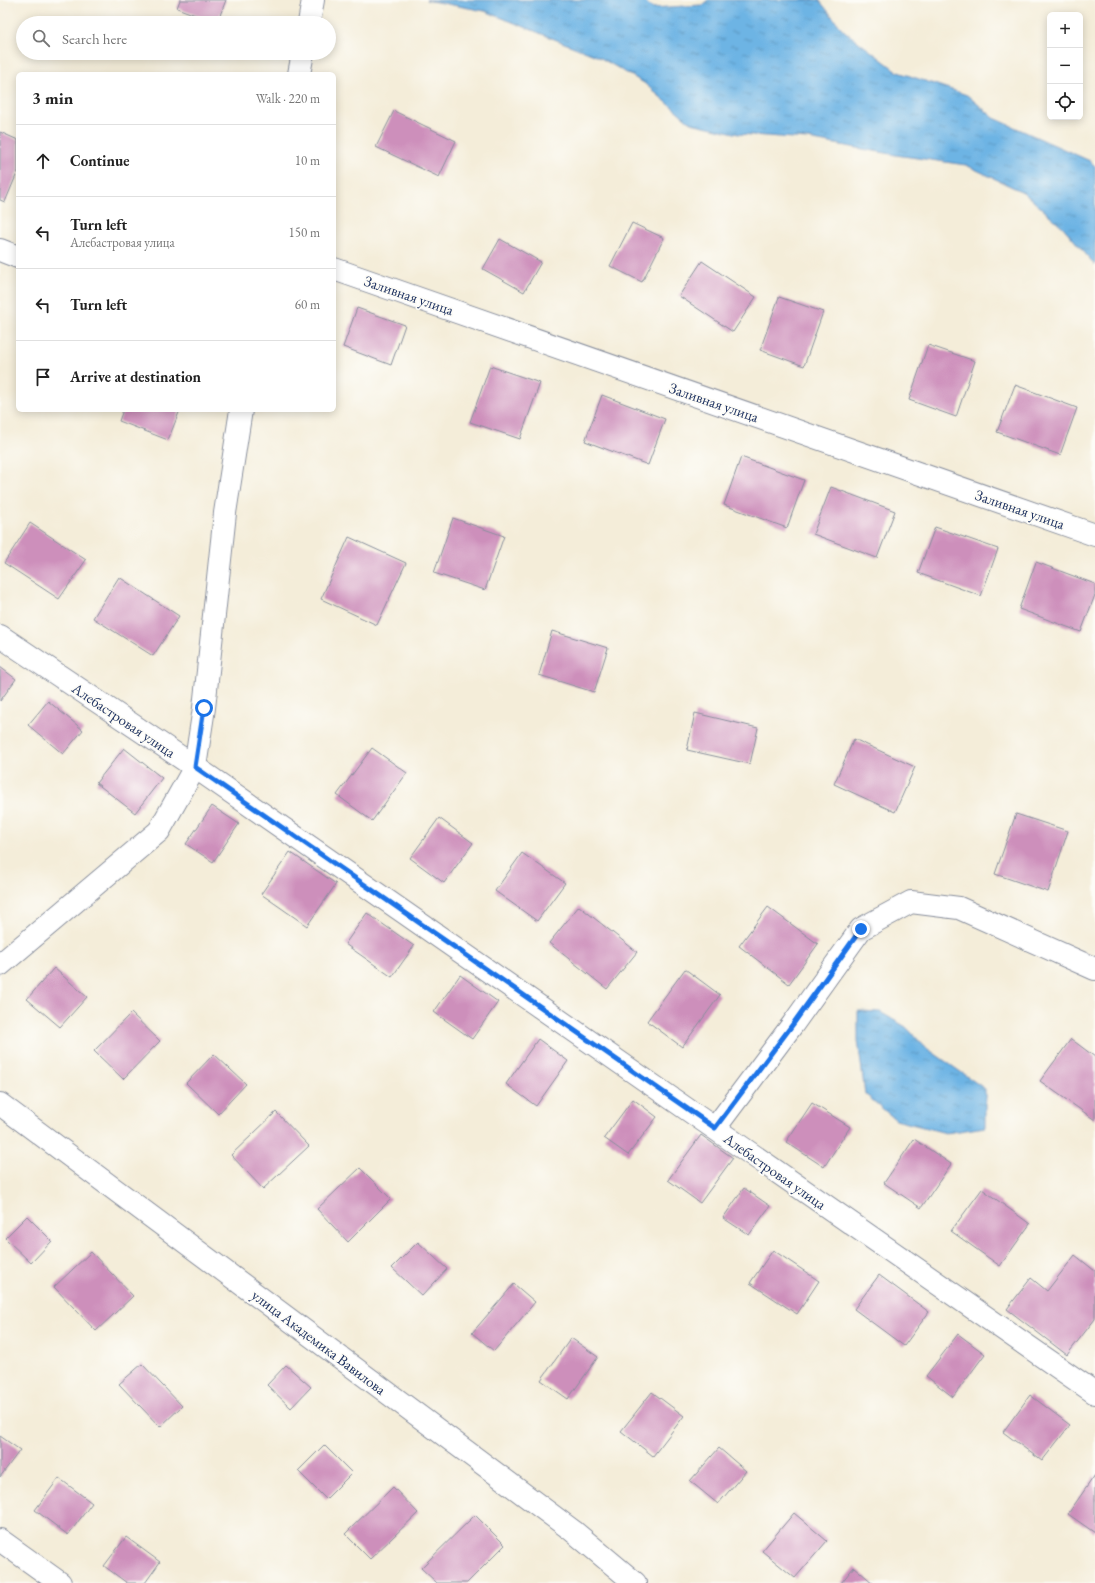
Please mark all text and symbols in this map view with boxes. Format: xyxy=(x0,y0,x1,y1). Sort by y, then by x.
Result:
map controls xyxy=(1047,12,1083,120)
button: + xyxy=(1047,12,1083,48)
search box xyxy=(16,16,336,60)
icon: search xyxy=(30,27,52,49)
text: Search here xyxy=(62,29,127,48)
button: − xyxy=(1047,48,1083,84)
button: locate xyxy=(1047,84,1083,120)
text: 3 min xyxy=(32,87,73,109)
text: Walk · 220 m xyxy=(256,90,320,107)
icon: ahead xyxy=(32,150,54,172)
text: Continue xyxy=(70,151,130,170)
text: 10 m xyxy=(295,152,320,169)
text: Turn left xyxy=(70,215,127,234)
icon: left xyxy=(32,222,54,244)
text: 150 m xyxy=(289,224,320,241)
text: Алебастровая улица xyxy=(70,234,175,251)
street label: Заливная улица xyxy=(362,271,456,319)
icon: left xyxy=(32,294,54,316)
text: Turn left xyxy=(70,295,127,314)
text: 60 m xyxy=(295,296,320,313)
icon: arrive xyxy=(32,366,54,388)
text: Arrive at destination xyxy=(70,367,201,386)
street label: Заливная улица xyxy=(667,378,761,426)
street label: Заливная улица xyxy=(973,485,1067,533)
street label: Алебастровая улица xyxy=(68,678,179,762)
route start xyxy=(195,699,213,717)
route end xyxy=(852,920,870,938)
street label: Алебастровая улица xyxy=(719,1128,830,1213)
street label: улица Академика Вавилова xyxy=(248,1285,390,1399)

